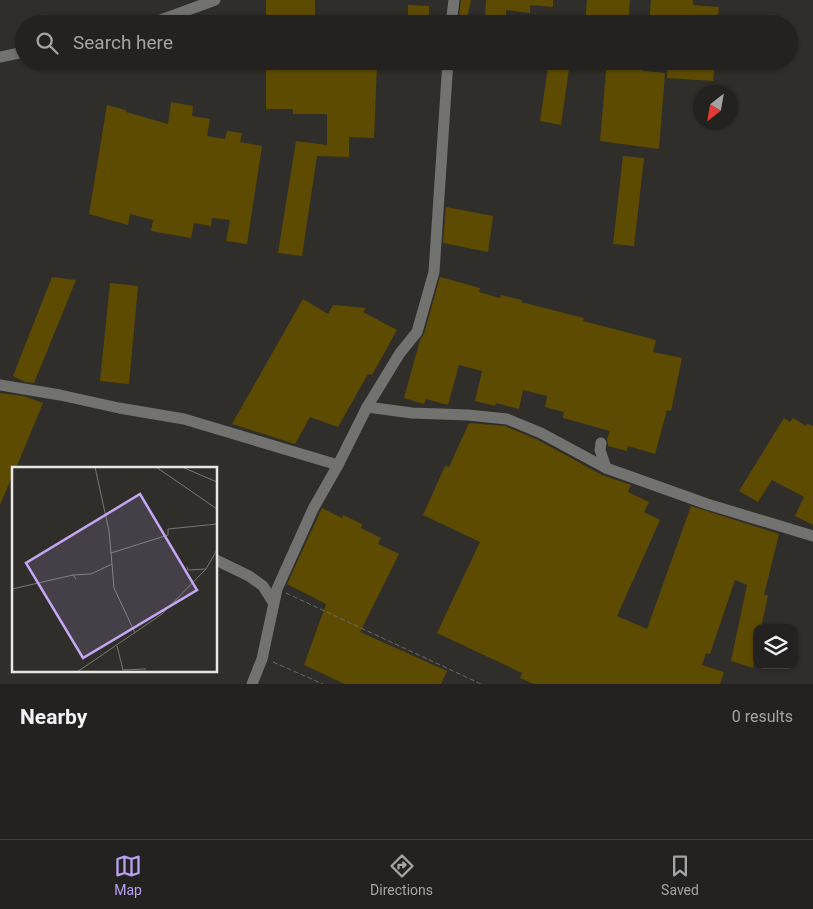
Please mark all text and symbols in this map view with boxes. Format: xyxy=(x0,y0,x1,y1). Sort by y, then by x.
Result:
search box xyxy=(15,15,798,70)
icon: search xyxy=(33,29,61,57)
text: Search here xyxy=(73,31,173,54)
north arrow xyxy=(693,85,738,130)
inset map xyxy=(12,467,218,672)
map controls xyxy=(753,624,798,669)
button: layers xyxy=(753,624,798,669)
text: Nearby xyxy=(20,705,87,729)
text: 0 results xyxy=(732,707,793,726)
tab: Map xyxy=(114,852,142,898)
tab: Directions xyxy=(370,852,433,898)
tab: Saved xyxy=(661,852,699,898)

